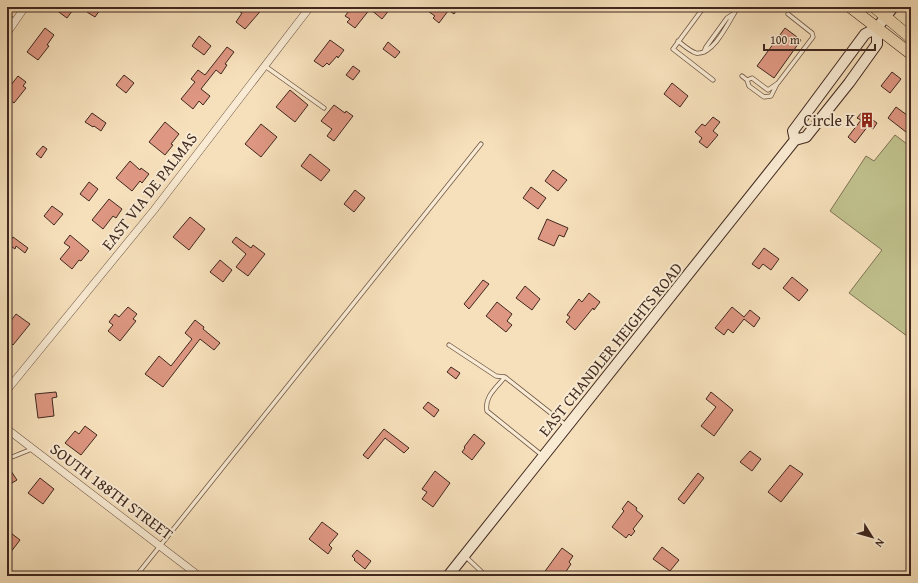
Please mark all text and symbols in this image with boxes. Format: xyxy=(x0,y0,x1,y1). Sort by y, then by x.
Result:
scale bar xyxy=(764,26,875,52)
text: 100 m xyxy=(770,31,800,48)
place label: Circle K xyxy=(804,108,856,132)
building icon: Circle K xyxy=(858,111,876,129)
street label: EAST VIA DE PALMAS xyxy=(95,127,203,255)
street label: EAST CHANDLER HEIGHTS ROAD xyxy=(532,257,688,441)
street label: SOUTH 188TH STREET xyxy=(45,437,179,545)
north arrow xyxy=(852,517,892,557)
text: N xyxy=(871,535,889,551)

